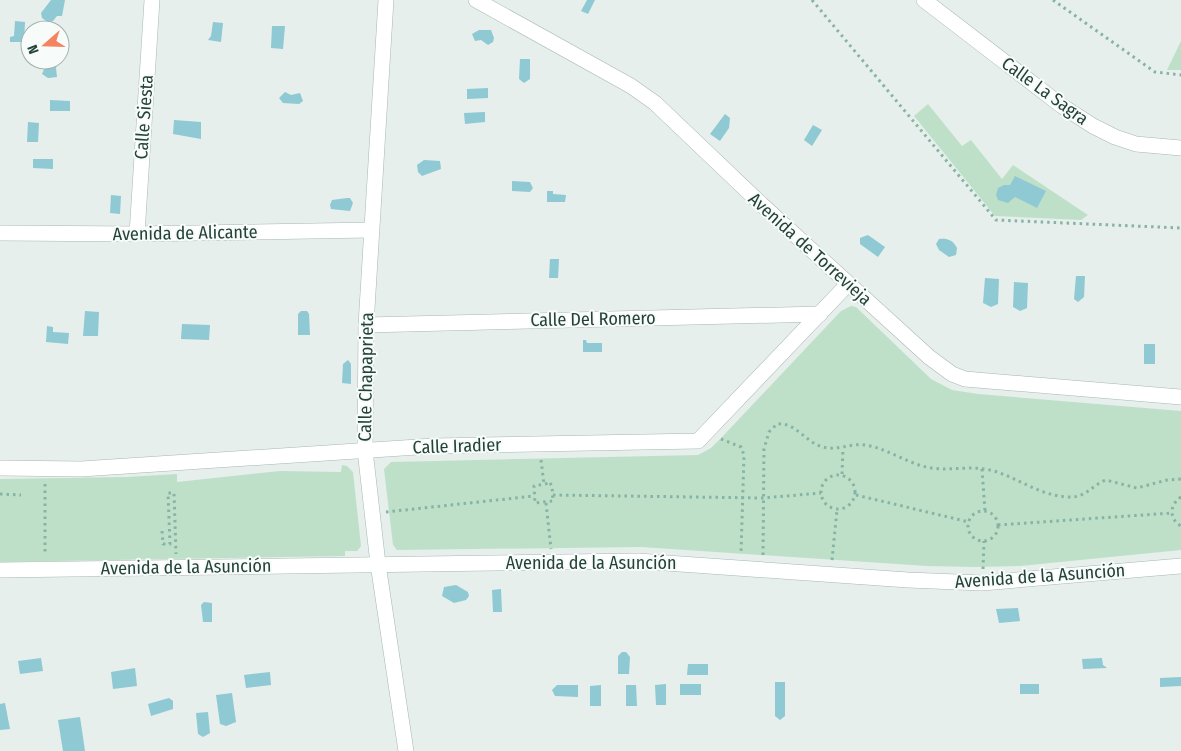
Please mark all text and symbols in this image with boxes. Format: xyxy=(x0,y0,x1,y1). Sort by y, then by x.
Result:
north arrow xyxy=(20,20,70,70)
text: N xyxy=(24,42,43,56)
street label: Calle La Sagra xyxy=(997,52,1093,130)
street label: Calle Siesta xyxy=(130,74,158,160)
street label: Avenida de Torrevieja xyxy=(744,188,876,310)
street label: Avenida de Alicante xyxy=(112,221,258,245)
street label: Calle Del Romero xyxy=(530,307,656,331)
street label: Calle Chapaprieta xyxy=(354,312,378,442)
street label: Calle Iradier xyxy=(412,433,502,459)
street label: Avenida de la Asunción xyxy=(506,552,676,574)
street label: Avenida de la Asunción xyxy=(100,555,272,579)
street label: Avenida de la Asunción xyxy=(954,559,1126,593)

